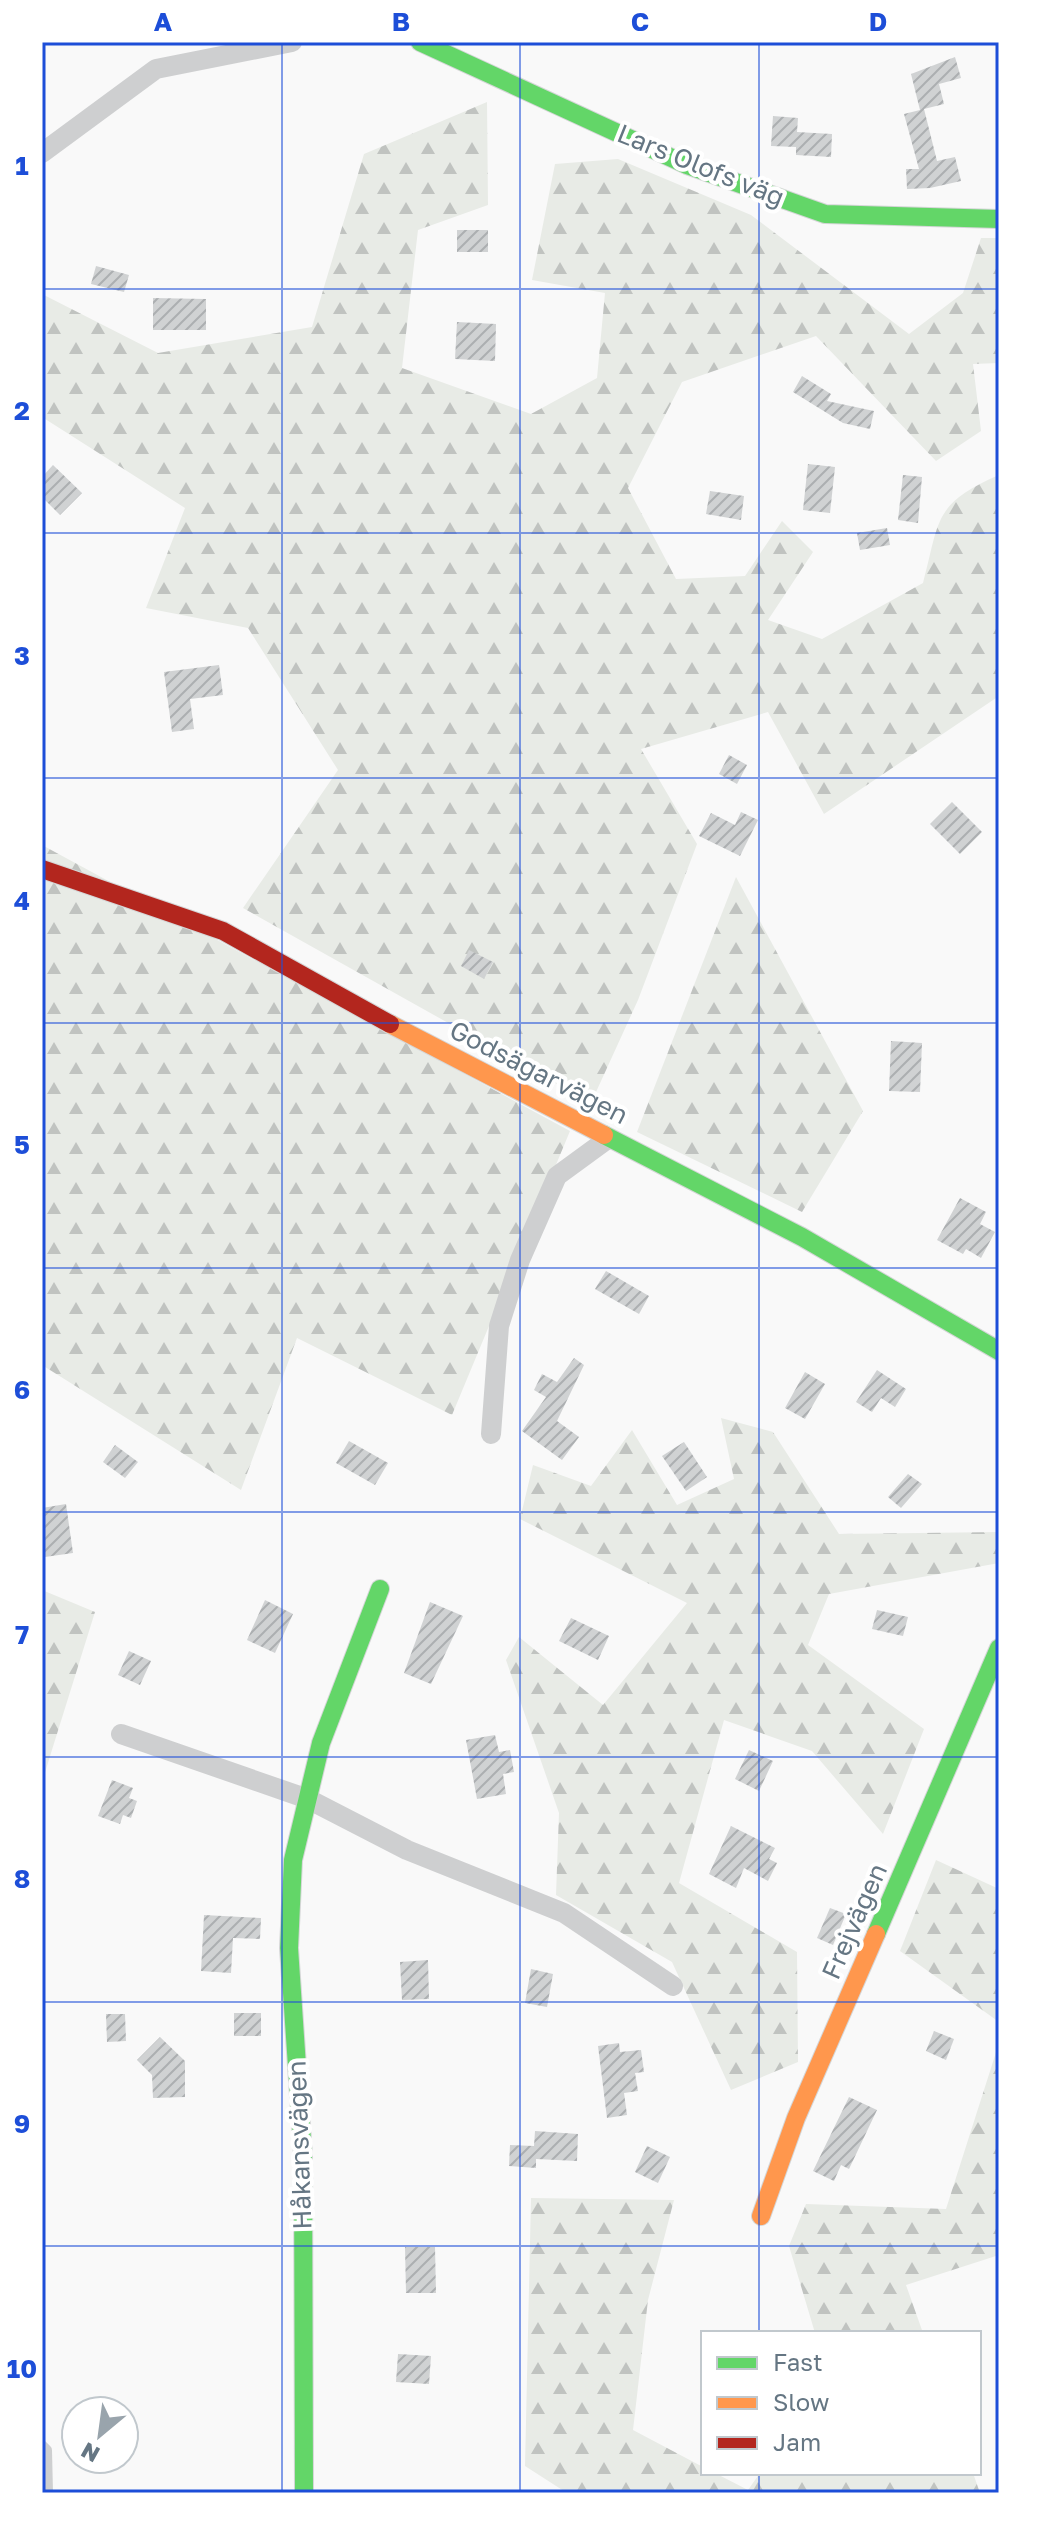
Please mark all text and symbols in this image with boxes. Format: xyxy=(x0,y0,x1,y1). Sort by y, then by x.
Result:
text: A xyxy=(154,6,173,37)
text: B xyxy=(392,6,410,37)
text: C xyxy=(631,6,649,37)
text: D xyxy=(869,6,887,37)
street label: Lars Olofs väg xyxy=(613,117,789,213)
text: 1 xyxy=(15,150,29,181)
text: 2 xyxy=(14,395,30,426)
text: 3 xyxy=(14,640,30,671)
text: 4 xyxy=(14,885,30,916)
street label: Godsägarvägen xyxy=(445,1014,633,1130)
text: 5 xyxy=(14,1129,30,1160)
text: 6 xyxy=(14,1374,30,1405)
text: 7 xyxy=(15,1619,29,1650)
street label: Frejvägen xyxy=(815,1858,893,1984)
text: 8 xyxy=(14,1863,30,1894)
street label: Håkansvägen xyxy=(281,2060,317,2230)
text: 9 xyxy=(14,2108,30,2139)
legend xyxy=(701,2331,981,2475)
text: Fast xyxy=(773,2347,823,2376)
text: 10 xyxy=(7,2353,37,2384)
text: Slow xyxy=(773,2387,829,2416)
north arrow xyxy=(60,2395,140,2475)
text: Jam xyxy=(773,2427,821,2456)
text: N xyxy=(76,2437,104,2469)

